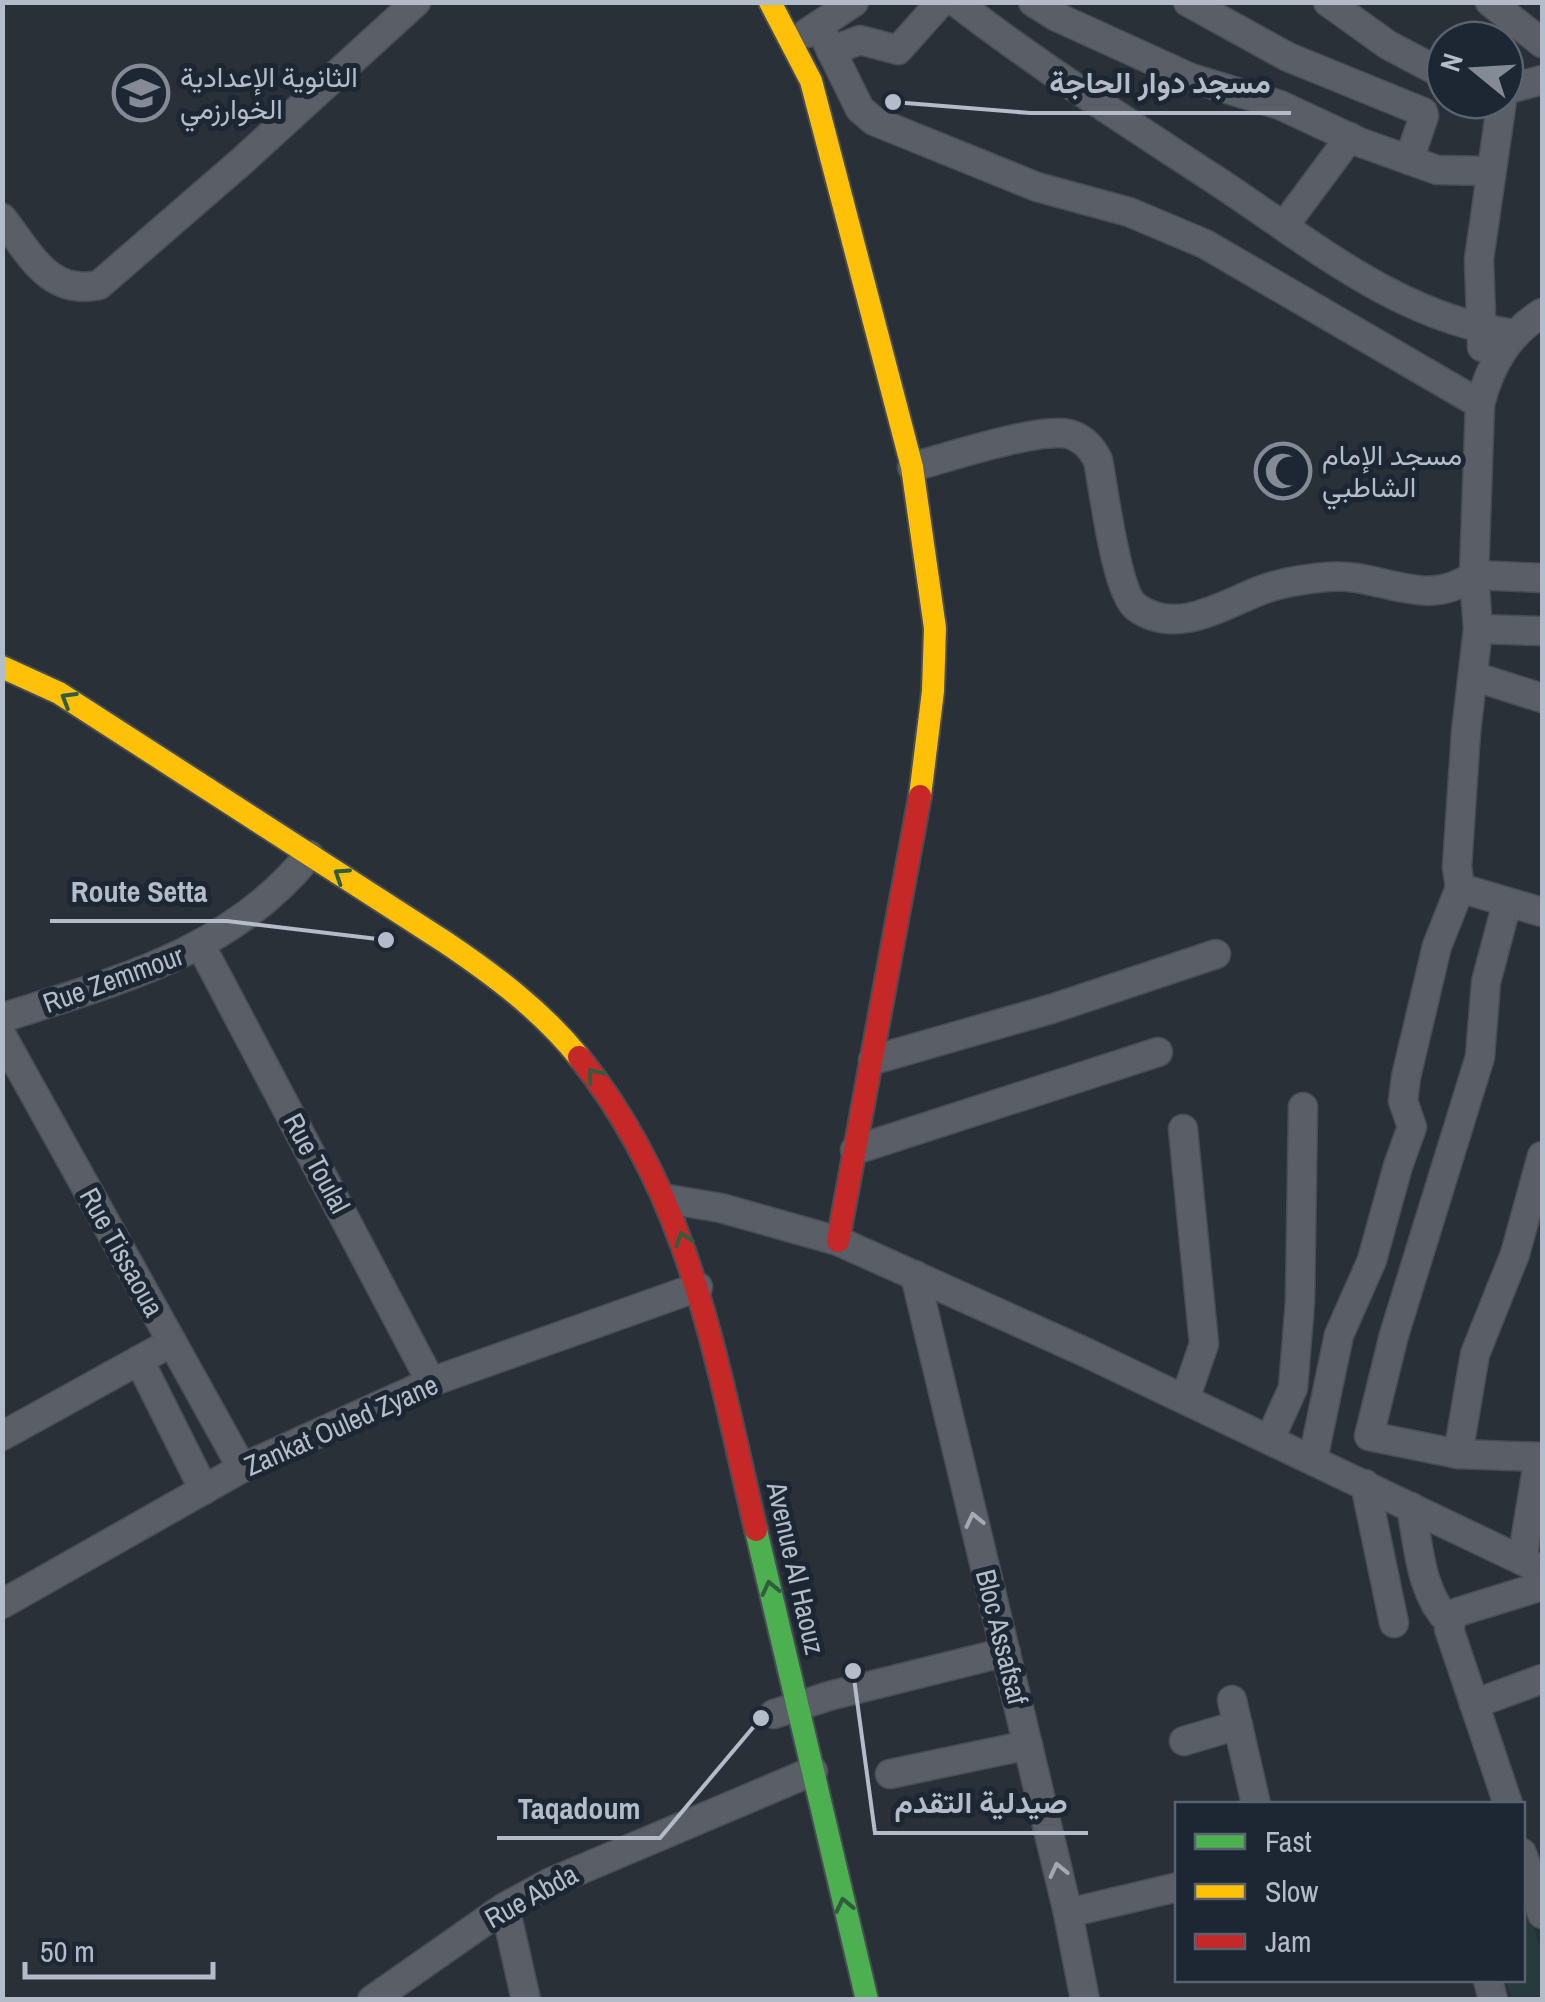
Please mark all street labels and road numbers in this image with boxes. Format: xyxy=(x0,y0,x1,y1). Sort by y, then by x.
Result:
street label: Rue Zemmour xyxy=(38,936,189,1022)
street label: Rue Toulal xyxy=(275,1106,359,1220)
street label: Rue Tissaoua xyxy=(71,1181,173,1324)
street label: Zankat Ouled Zyane xyxy=(238,1365,444,1485)
street label: Avenue Al Haouz xyxy=(757,1477,834,1658)
street label: Bloc Assafsaf xyxy=(967,1566,1037,1709)
street label: Rue Abda xyxy=(478,1855,585,1937)

